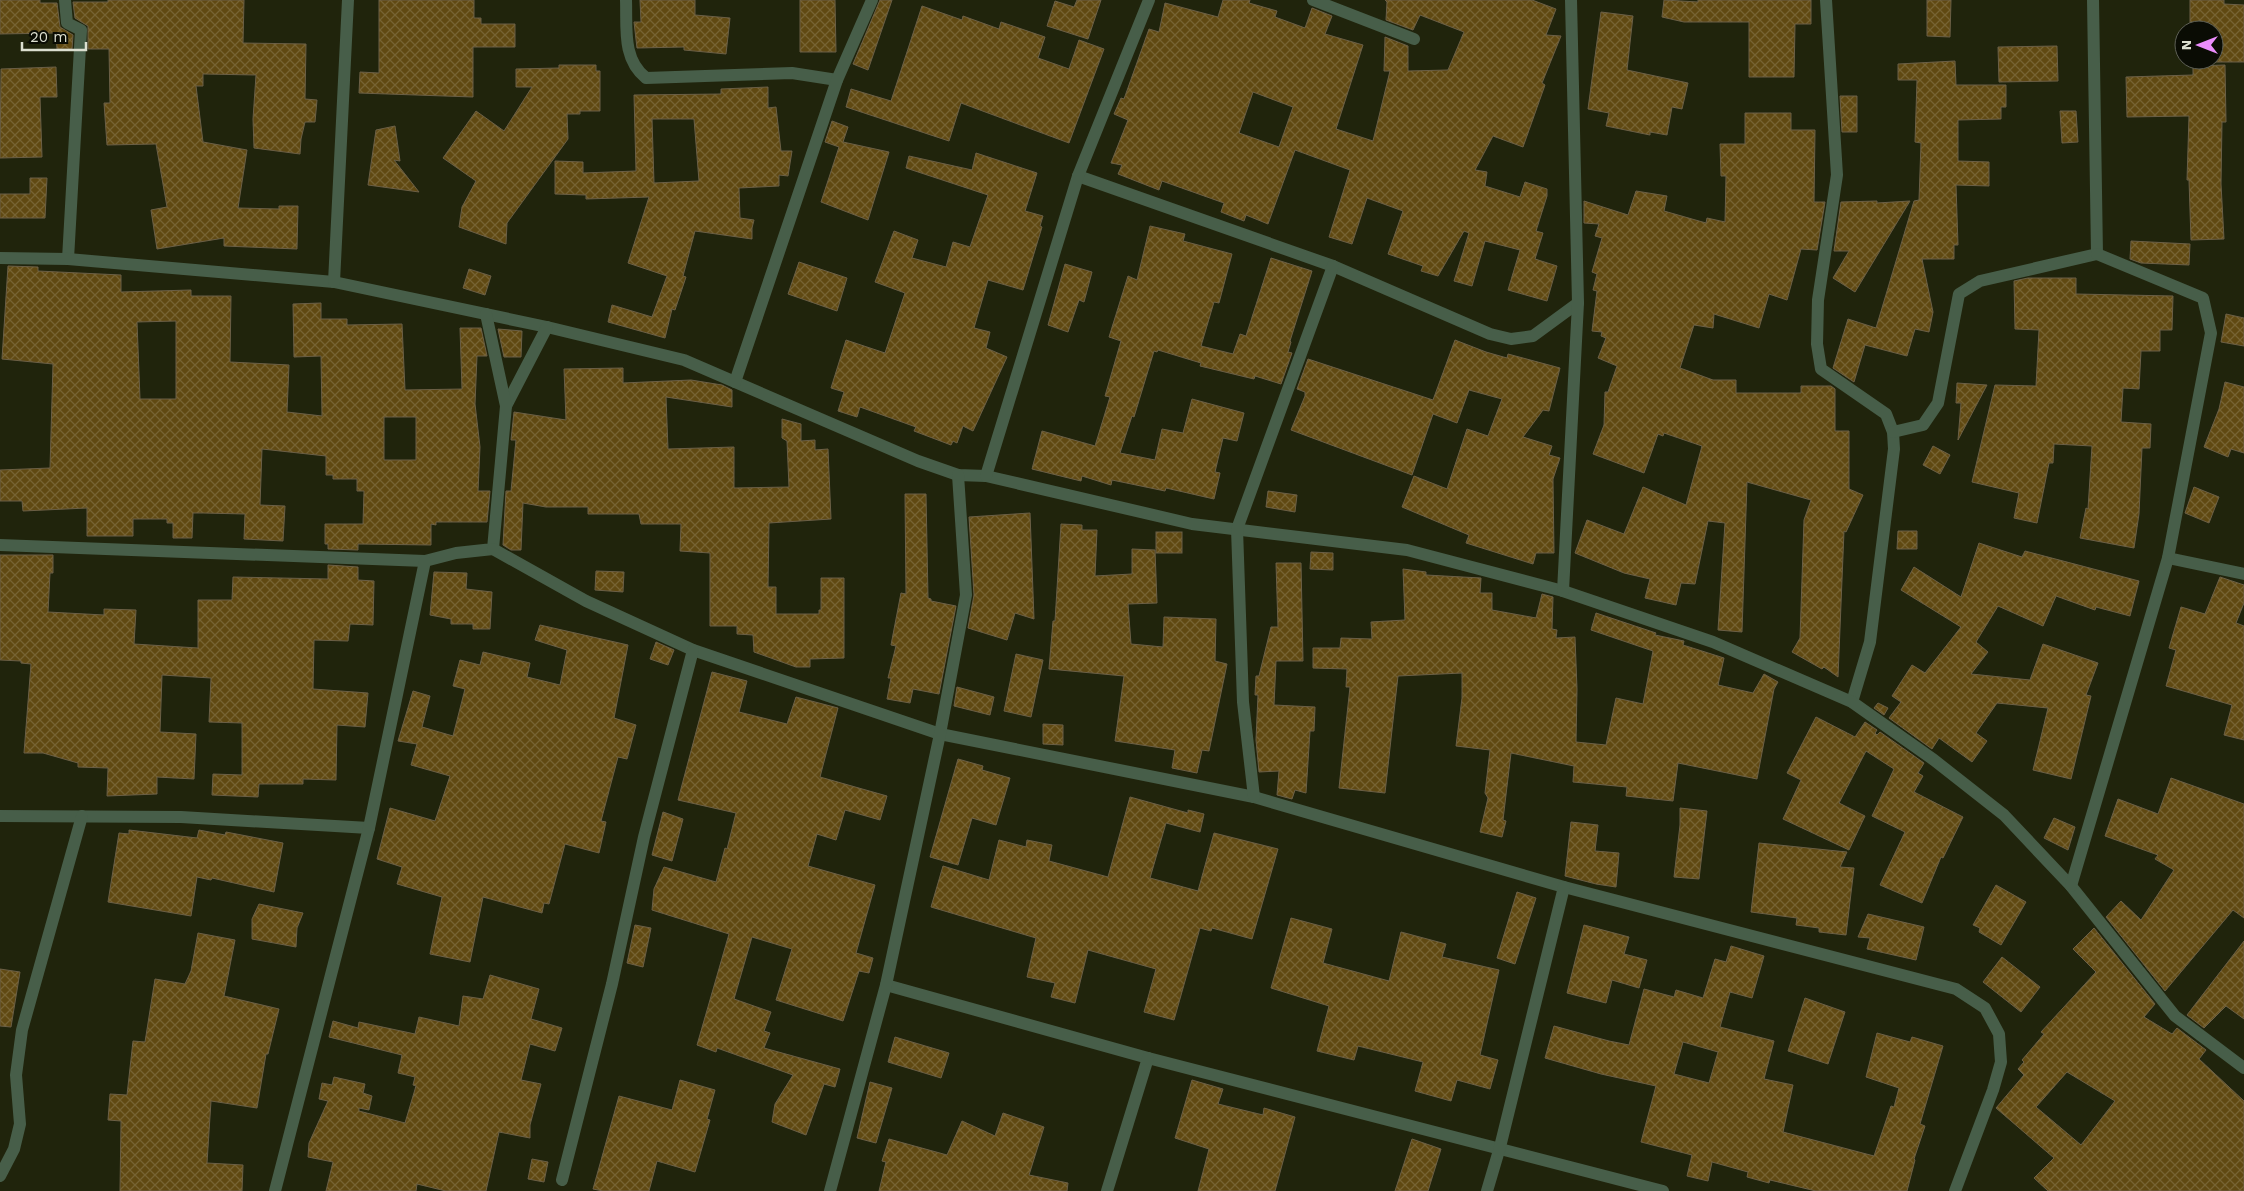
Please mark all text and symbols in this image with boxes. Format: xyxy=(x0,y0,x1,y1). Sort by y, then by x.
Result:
scale bar xyxy=(22,20,86,52)
north arrow xyxy=(2174,20,2224,70)
text: 20 m xyxy=(30,28,68,46)
text: N xyxy=(2178,40,2194,50)

